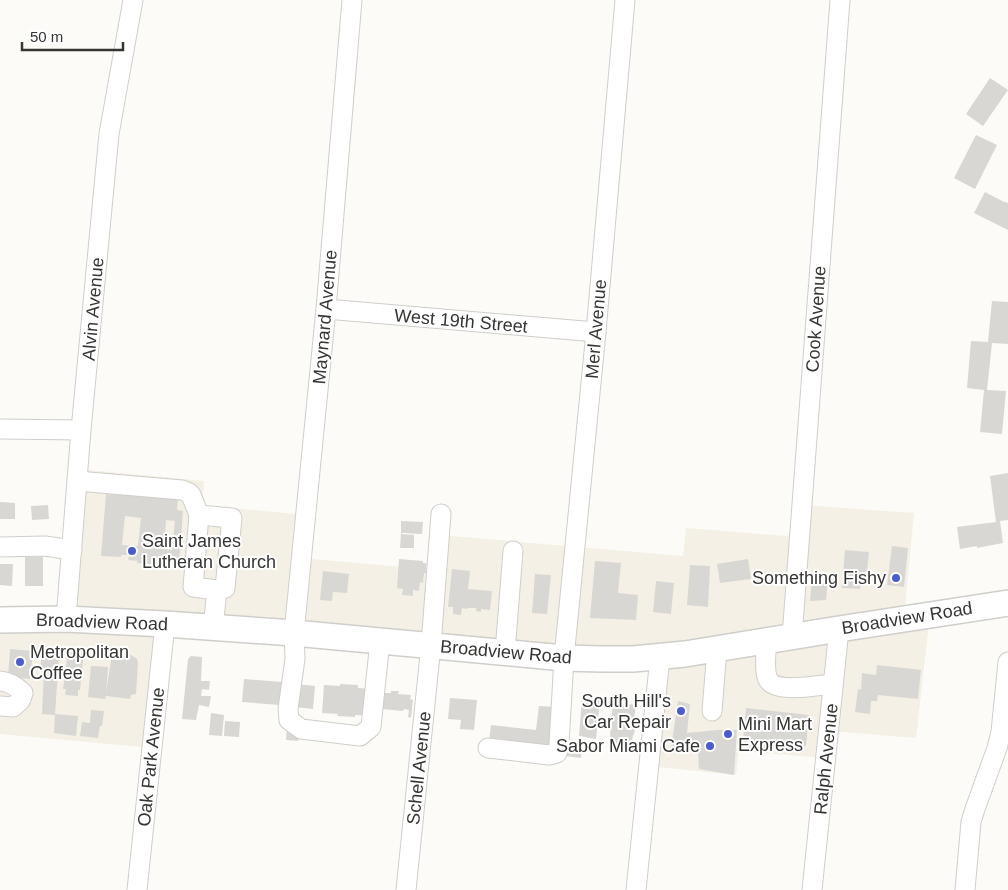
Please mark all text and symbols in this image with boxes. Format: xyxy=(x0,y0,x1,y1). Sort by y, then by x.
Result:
scale bar xyxy=(22,20,124,52)
text: 50 m xyxy=(30,28,63,45)
street label: Maynard Avenue xyxy=(309,249,341,385)
street label: Alvin Avenue xyxy=(79,256,107,362)
street label: Cook Avenue xyxy=(802,265,830,373)
street label: Merl Avenue xyxy=(582,278,610,380)
street label: West 19th Street xyxy=(394,305,528,337)
place label: Saint James Lutheran Church xyxy=(142,531,276,572)
marker: Saint James Lutheran Church xyxy=(126,545,138,557)
place label: Something Fishy xyxy=(752,568,886,588)
marker: Something Fishy xyxy=(890,572,902,584)
street label: Broadview Road xyxy=(840,598,974,638)
street label: Broadview Road xyxy=(36,610,168,634)
street label: Broadview Road xyxy=(439,636,573,668)
place label: Metropolitan Coffee xyxy=(30,642,129,683)
marker: Metropolitan Coffee xyxy=(14,656,26,668)
street label: Oak Park Avenue xyxy=(134,686,168,828)
place label: South Hill's Car Repair xyxy=(582,691,671,732)
street label: Ralph Avenue xyxy=(810,702,842,816)
marker: South Hill's Car Repair xyxy=(675,705,687,717)
street label: Schell Avenue xyxy=(403,710,435,826)
place label: Mini Mart Express xyxy=(738,714,812,755)
marker: Mini Mart Express xyxy=(722,728,734,740)
place label: Sabor Miami Cafe xyxy=(556,736,700,756)
marker: Sabor Miami Cafe xyxy=(704,740,716,752)

